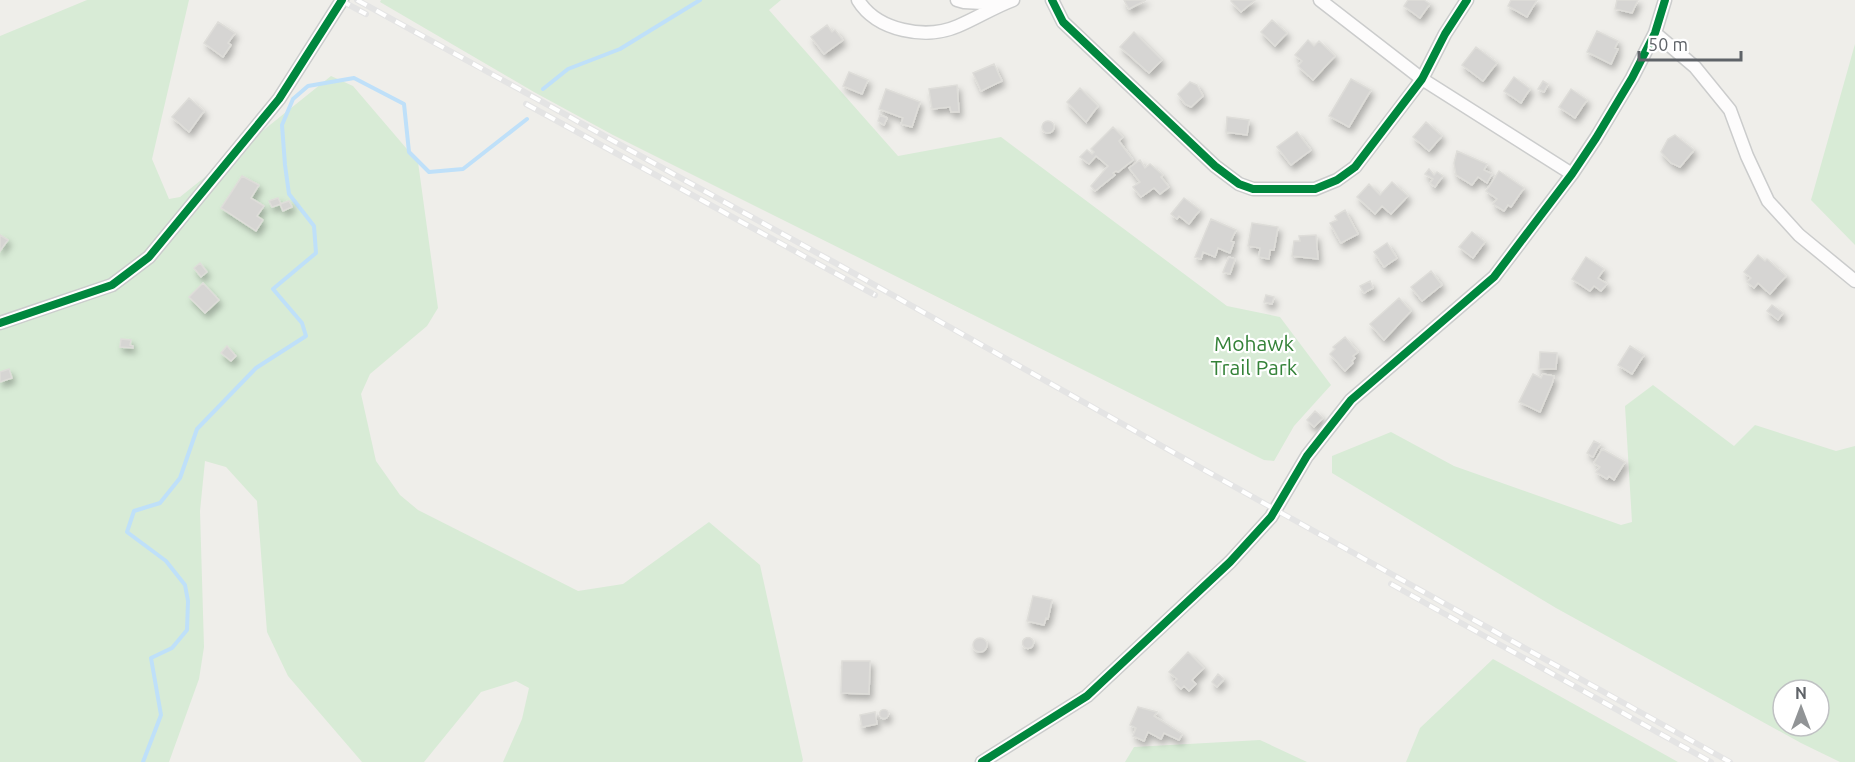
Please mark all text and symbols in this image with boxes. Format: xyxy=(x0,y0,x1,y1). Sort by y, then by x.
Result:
scale bar xyxy=(1639,24,1741,62)
text: 50 m xyxy=(1648,34,1688,54)
park label: Mohawk Trail Park xyxy=(1211,331,1298,379)
north arrow xyxy=(1771,678,1831,738)
text: N xyxy=(1795,684,1807,702)

